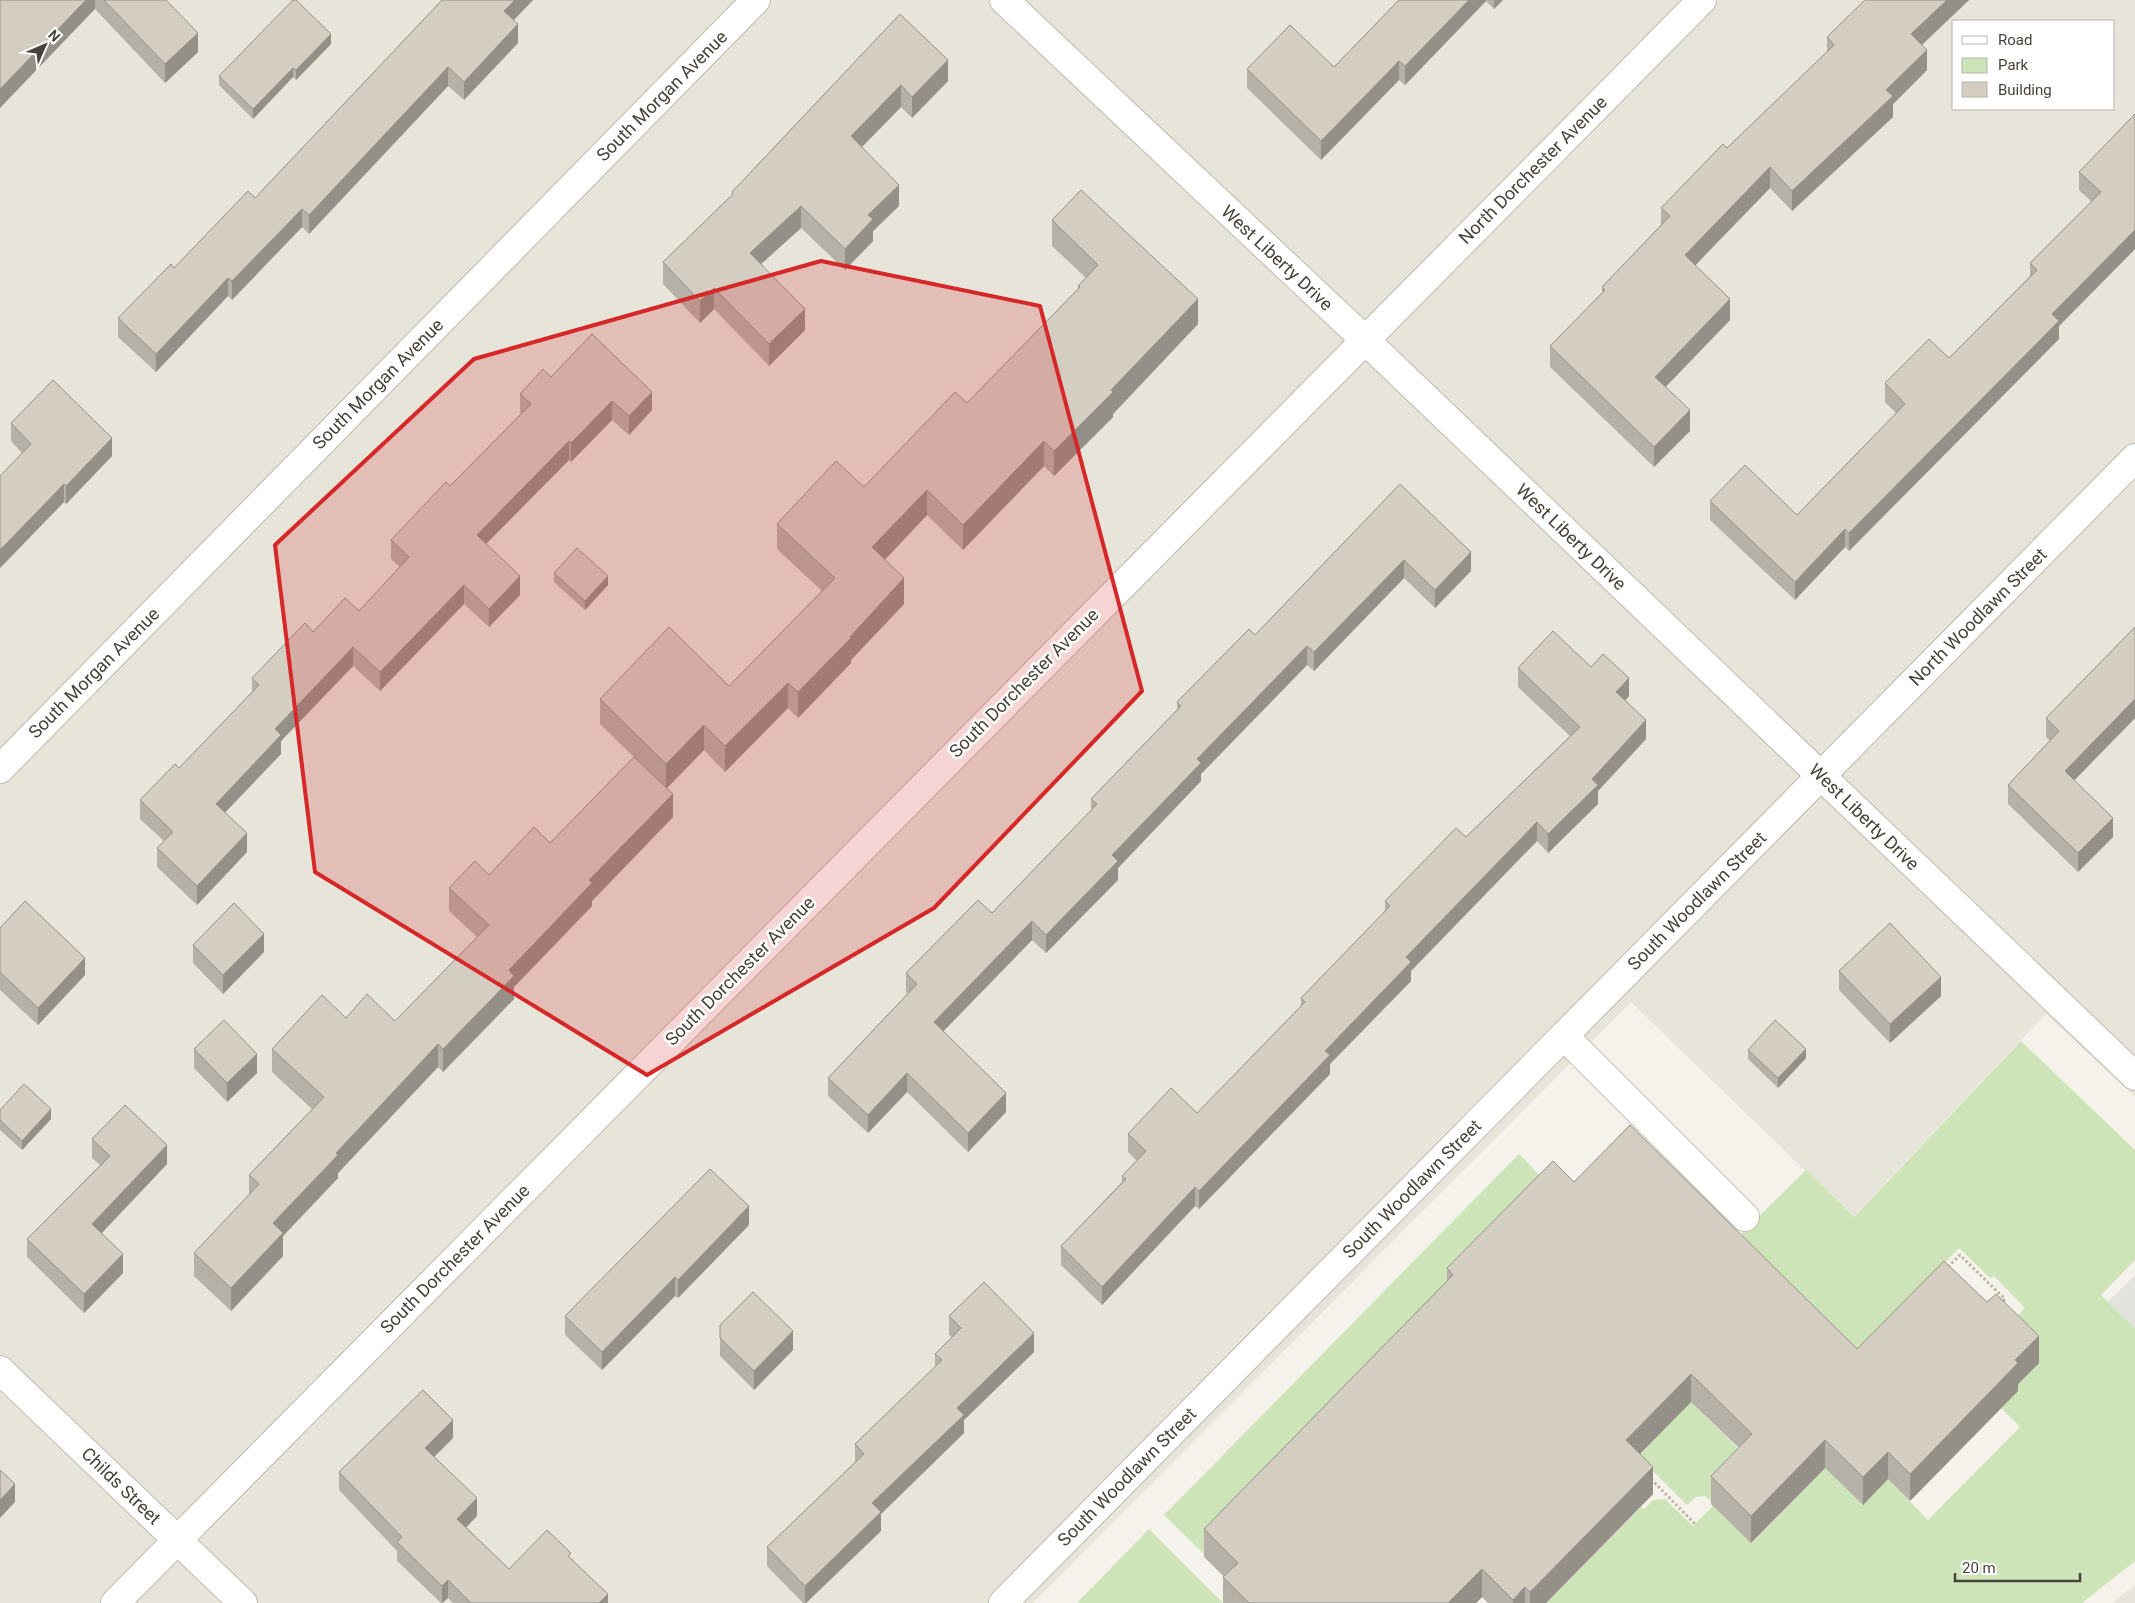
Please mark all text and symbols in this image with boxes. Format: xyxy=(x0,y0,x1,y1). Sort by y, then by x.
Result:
north arrow xyxy=(20,20,70,70)
legend xyxy=(1952,20,2115,110)
street label: South Morgan Avenue xyxy=(592,26,731,165)
text: N xyxy=(45,27,63,45)
text: Road xyxy=(1998,31,2032,49)
text: Park xyxy=(1998,56,2029,74)
text: Building xyxy=(1998,81,2052,99)
street label: North Dorchester Avenue xyxy=(1454,91,1611,248)
street label: West Liberty Drive xyxy=(1217,201,1337,315)
street label: South Morgan Avenue xyxy=(308,314,447,453)
street label: West Liberty Drive xyxy=(1512,479,1631,594)
street label: North Woodlawn Street xyxy=(1904,543,2051,690)
street label: South Morgan Avenue xyxy=(24,603,163,742)
street label: South Dorchester Avenue xyxy=(945,604,1103,762)
street label: West Liberty Drive xyxy=(1805,759,1924,874)
street label: South Woodlawn Street xyxy=(1623,827,1770,974)
street label: South Dorchester Avenue xyxy=(661,892,819,1050)
street label: South Woodlawn Street xyxy=(1338,1115,1485,1262)
street label: South Dorchester Avenue xyxy=(376,1180,534,1338)
street label: South Woodlawn Street xyxy=(1053,1403,1200,1550)
street label: Childs Street xyxy=(77,1443,165,1529)
scale bar xyxy=(1955,1550,2080,1582)
text: 20 m xyxy=(1962,1559,1996,1577)

